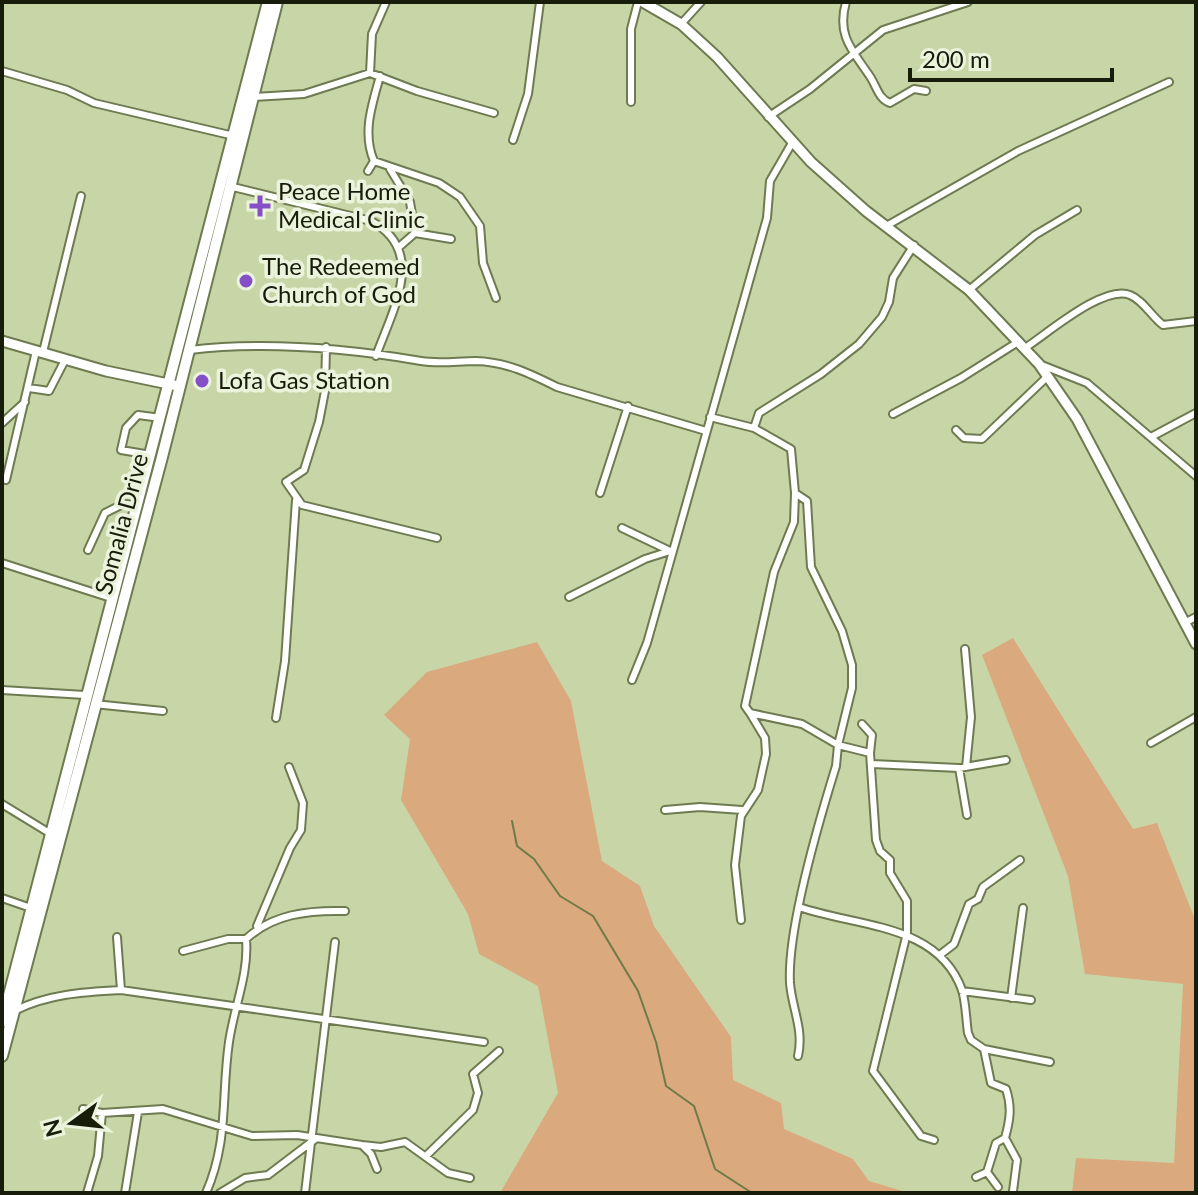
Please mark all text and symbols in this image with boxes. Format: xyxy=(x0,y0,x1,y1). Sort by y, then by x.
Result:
scale bar xyxy=(910,32,1112,82)
text: 200 m xyxy=(922,44,990,73)
place label: Peace Home Medical Clinic xyxy=(278,176,425,233)
marker: Peace Home Medical Clinic xyxy=(249,195,271,217)
place label: The Redeemed Church of God xyxy=(262,251,420,308)
marker: The Redeemed Church of God xyxy=(237,272,255,290)
place label: Lofa Gas Station xyxy=(218,365,390,394)
marker: Lofa Gas Station xyxy=(193,372,211,390)
street label: Somalia Drive xyxy=(88,450,153,597)
north arrow xyxy=(32,1083,112,1163)
text: N xyxy=(37,1117,67,1140)

